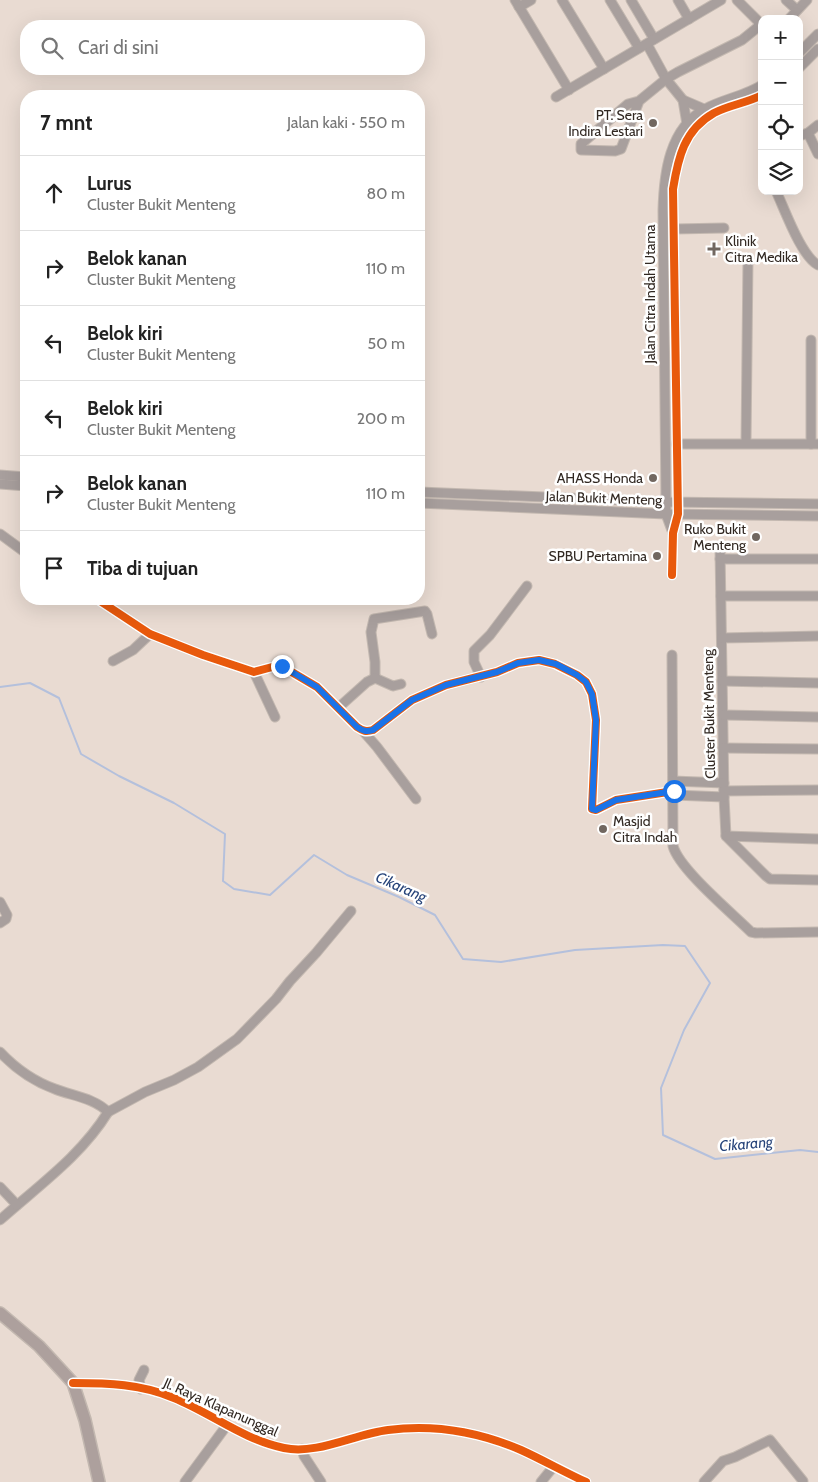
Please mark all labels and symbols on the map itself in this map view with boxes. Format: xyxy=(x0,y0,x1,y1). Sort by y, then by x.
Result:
place label: PT. Sera Indira Lestari xyxy=(568,106,643,140)
marker: PT. Sera Indira Lestari xyxy=(647,117,659,129)
street label: Jalan Citra Indah Utama xyxy=(641,224,659,365)
place label: Klinik Citra Medika xyxy=(725,232,798,266)
marker: Klinik Citra Medika xyxy=(707,242,721,256)
place label: AHASS Honda xyxy=(557,469,643,487)
marker: AHASS Honda xyxy=(647,472,659,484)
street label: Jalan Bukit Menteng xyxy=(544,487,664,509)
place label: Ruko Bukit Menteng xyxy=(684,520,747,554)
marker: Ruko Bukit Menteng xyxy=(750,531,762,543)
place label: SPBU Pertamina xyxy=(549,547,647,565)
marker: SPBU Pertamina xyxy=(651,550,663,562)
street label: Cluster Bukit Menteng xyxy=(699,648,719,779)
route end xyxy=(271,655,294,678)
route start xyxy=(663,780,686,803)
place label: Masjid Citra Indah xyxy=(613,812,677,846)
marker: Masjid Citra Indah xyxy=(597,823,609,835)
water label: Cikarang xyxy=(373,868,430,907)
water label: Cikarang xyxy=(718,1133,775,1155)
street label: Jl. Raya Klapanunggal xyxy=(160,1373,282,1441)

